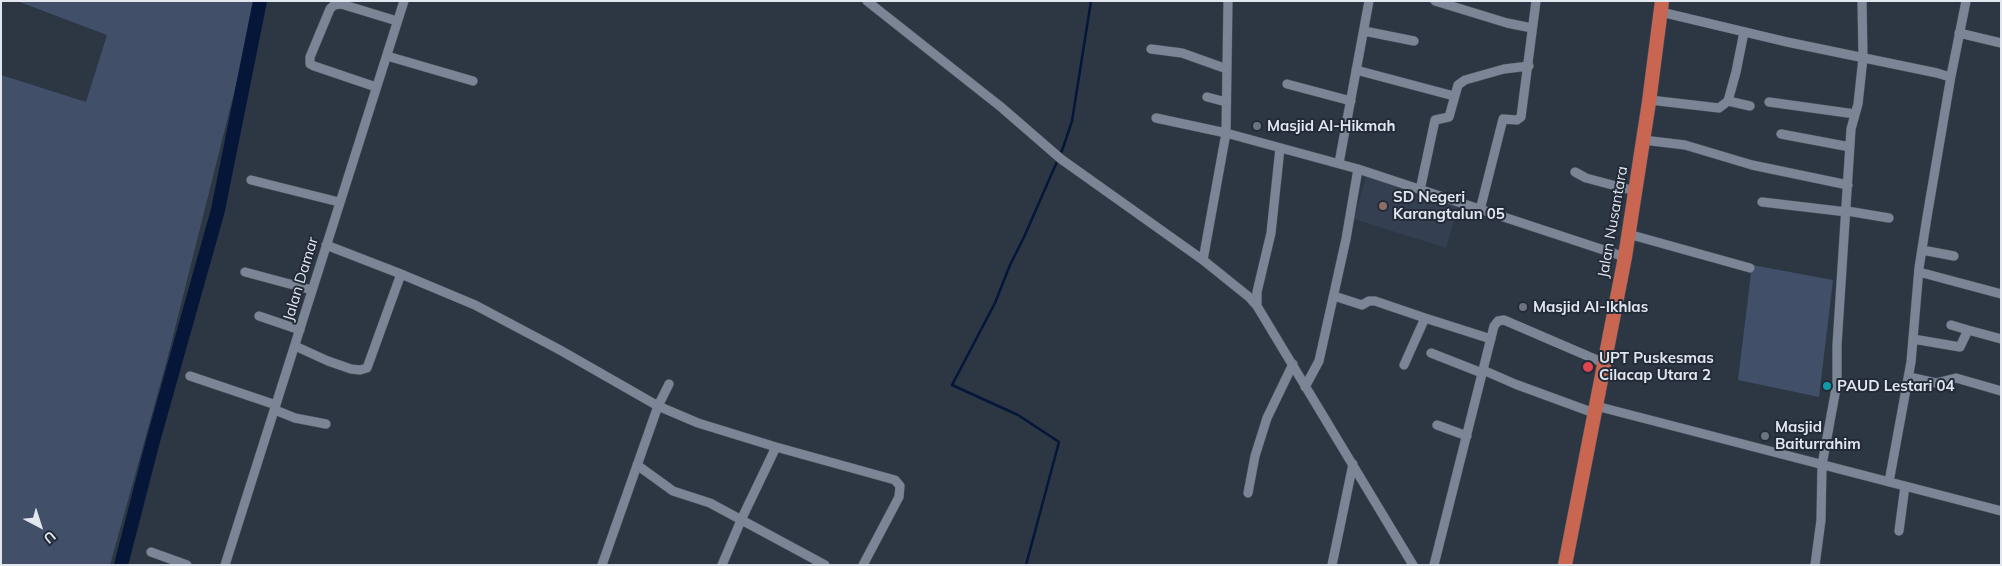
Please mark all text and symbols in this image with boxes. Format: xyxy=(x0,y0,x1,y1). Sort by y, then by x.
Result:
place label: Masjid Al-Hikmah xyxy=(1267,117,1395,135)
marker: Masjid Al-Hikmah xyxy=(1251,120,1263,132)
street label: Jalan Nusantara xyxy=(1594,165,1632,279)
place label: SD Negeri Karangtalun 05 xyxy=(1393,188,1505,223)
marker: SD Negeri Karangtalun 05 xyxy=(1377,200,1389,212)
street label: Jalan Damar xyxy=(280,235,322,323)
place label: Masjid Al-Ikhlas xyxy=(1533,298,1648,316)
marker: Masjid Al-Ikhlas xyxy=(1517,301,1529,313)
place label: UPT Puskesmas Cilacap Utara 2 xyxy=(1599,349,1714,384)
marker: UPT Puskesmas Cilacap Utara 2 xyxy=(1581,360,1595,374)
place label: PAUD Lestari 04 xyxy=(1837,377,1955,395)
marker: PAUD Lestari 04 xyxy=(1821,380,1833,392)
place label: Masjid Baiturrahim xyxy=(1775,418,1861,453)
marker: Masjid Baiturrahim xyxy=(1759,430,1771,442)
north arrow xyxy=(15,501,65,551)
text: U xyxy=(40,527,59,548)

